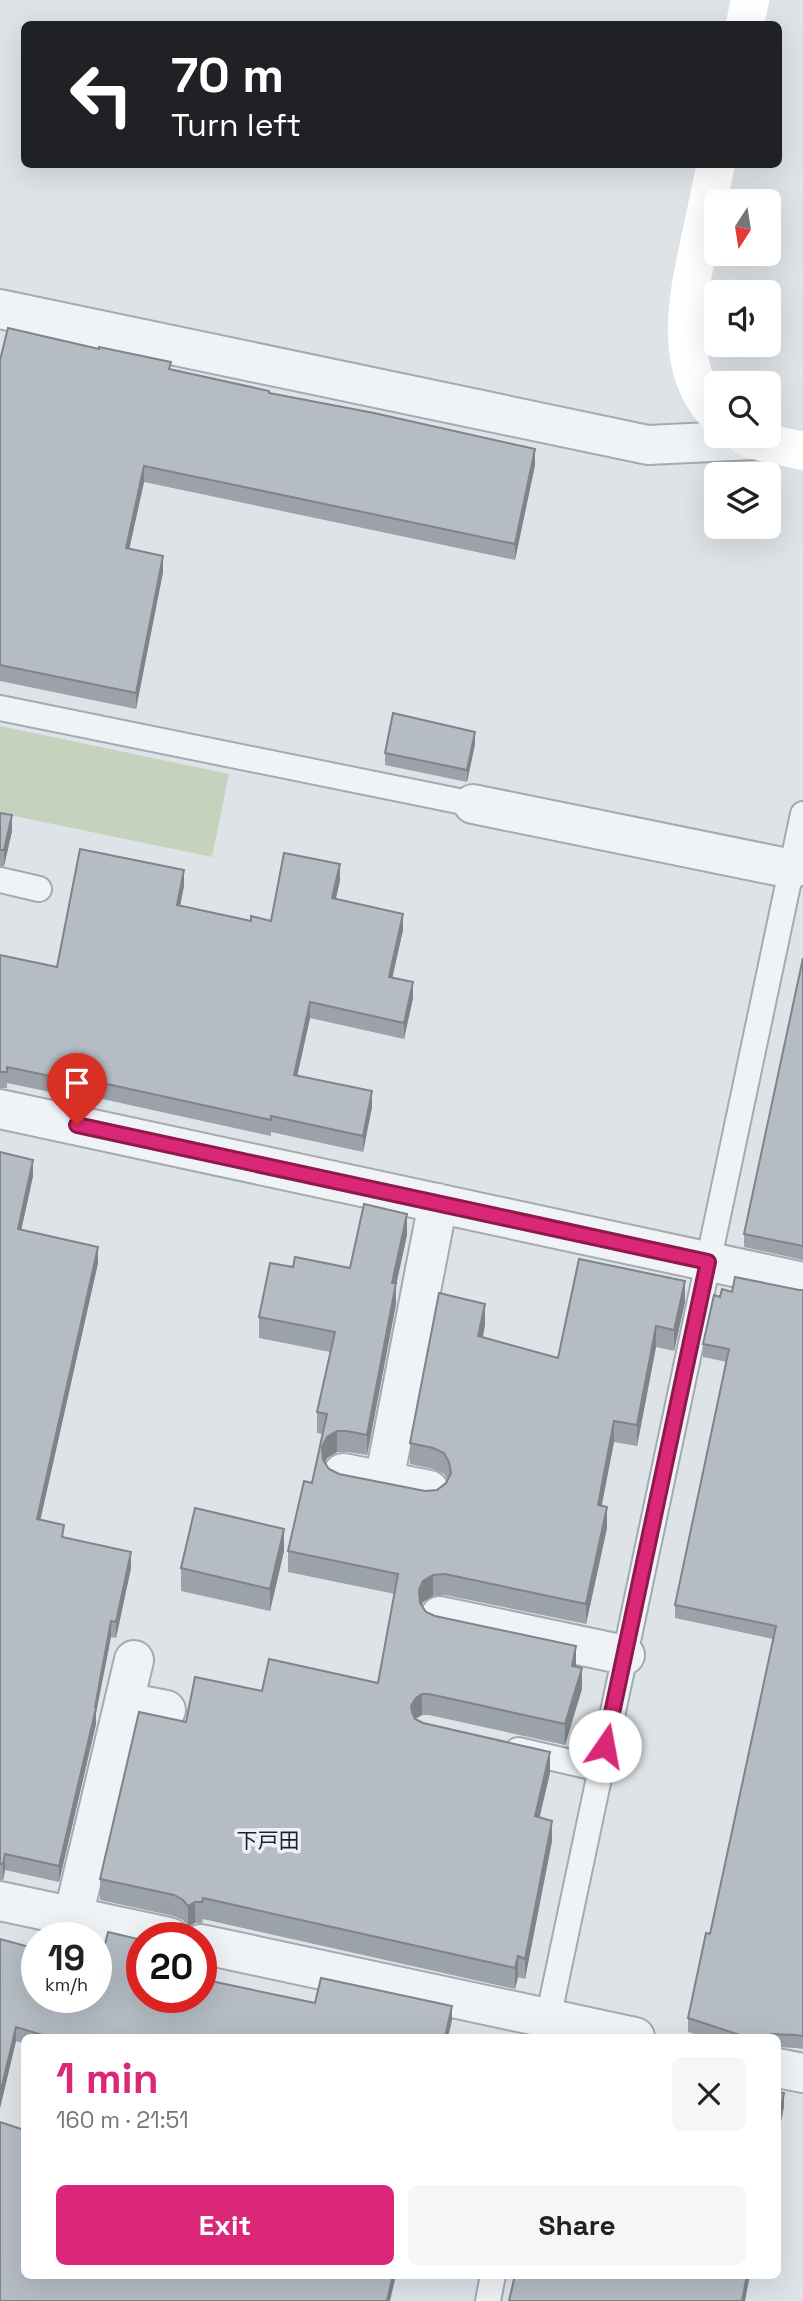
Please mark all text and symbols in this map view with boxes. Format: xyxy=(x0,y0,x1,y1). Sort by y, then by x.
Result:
text: 70 m xyxy=(171,44,284,106)
icon: left xyxy=(56,49,147,140)
text: Turn left xyxy=(171,105,301,145)
north arrow xyxy=(704,189,780,266)
map controls xyxy=(704,189,781,539)
button: sound xyxy=(704,280,781,357)
button: search xyxy=(704,371,781,448)
button: layers xyxy=(704,462,781,539)
pin xyxy=(47,1053,107,1125)
icon: arrive xyxy=(58,1064,96,1102)
position arrow xyxy=(568,1709,642,1783)
district label: 下戸田 xyxy=(237,1827,300,1854)
speed limit sign: 20 xyxy=(126,1922,217,2013)
text: 19 xyxy=(48,1936,85,1980)
text: km/h xyxy=(45,1973,88,1996)
text: 1 min xyxy=(56,2052,159,2105)
button: close xyxy=(672,2057,746,2131)
text: 160 m · 21:51 xyxy=(56,2105,189,2135)
button: Exit xyxy=(56,2185,394,2265)
button: Share xyxy=(408,2185,746,2265)

